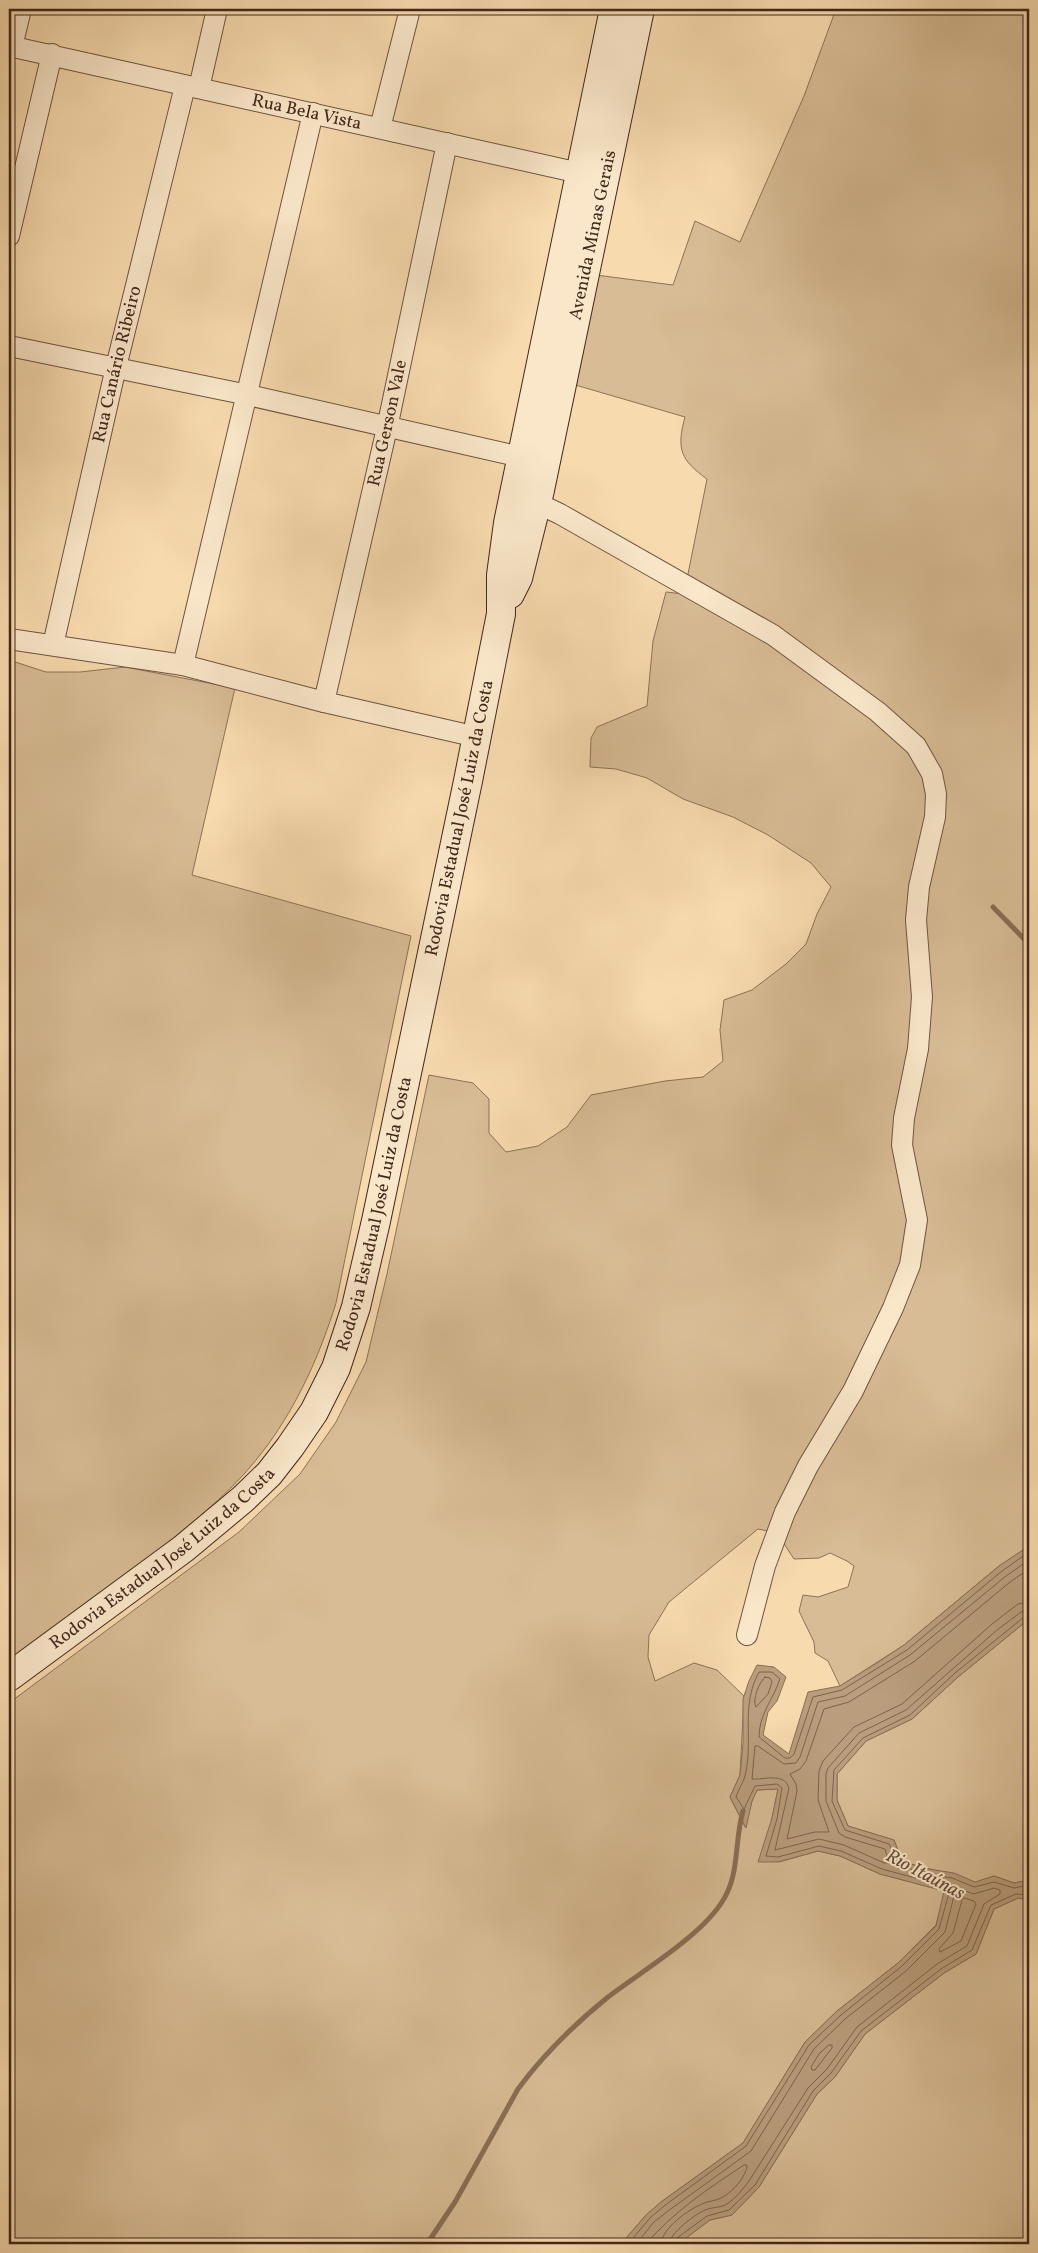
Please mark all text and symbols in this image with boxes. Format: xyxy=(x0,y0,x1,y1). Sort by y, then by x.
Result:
street label: Rua Bela Vista xyxy=(249,88,364,137)
street label: Avenida Minas Gerais xyxy=(563,148,623,322)
street label: Rua Canário Ribeiro xyxy=(87,283,148,445)
street label: Rua Gerson Vale xyxy=(361,358,414,489)
street label: Rodovia Estadual José Luiz da Costa xyxy=(419,678,500,959)
street label: Rodovia Estadual José Luiz da Costa xyxy=(330,1074,418,1355)
street label: Rodovia Estadual José Luiz da Costa xyxy=(44,1463,282,1656)
water label: Rio Itaúnas xyxy=(881,1843,969,1907)

